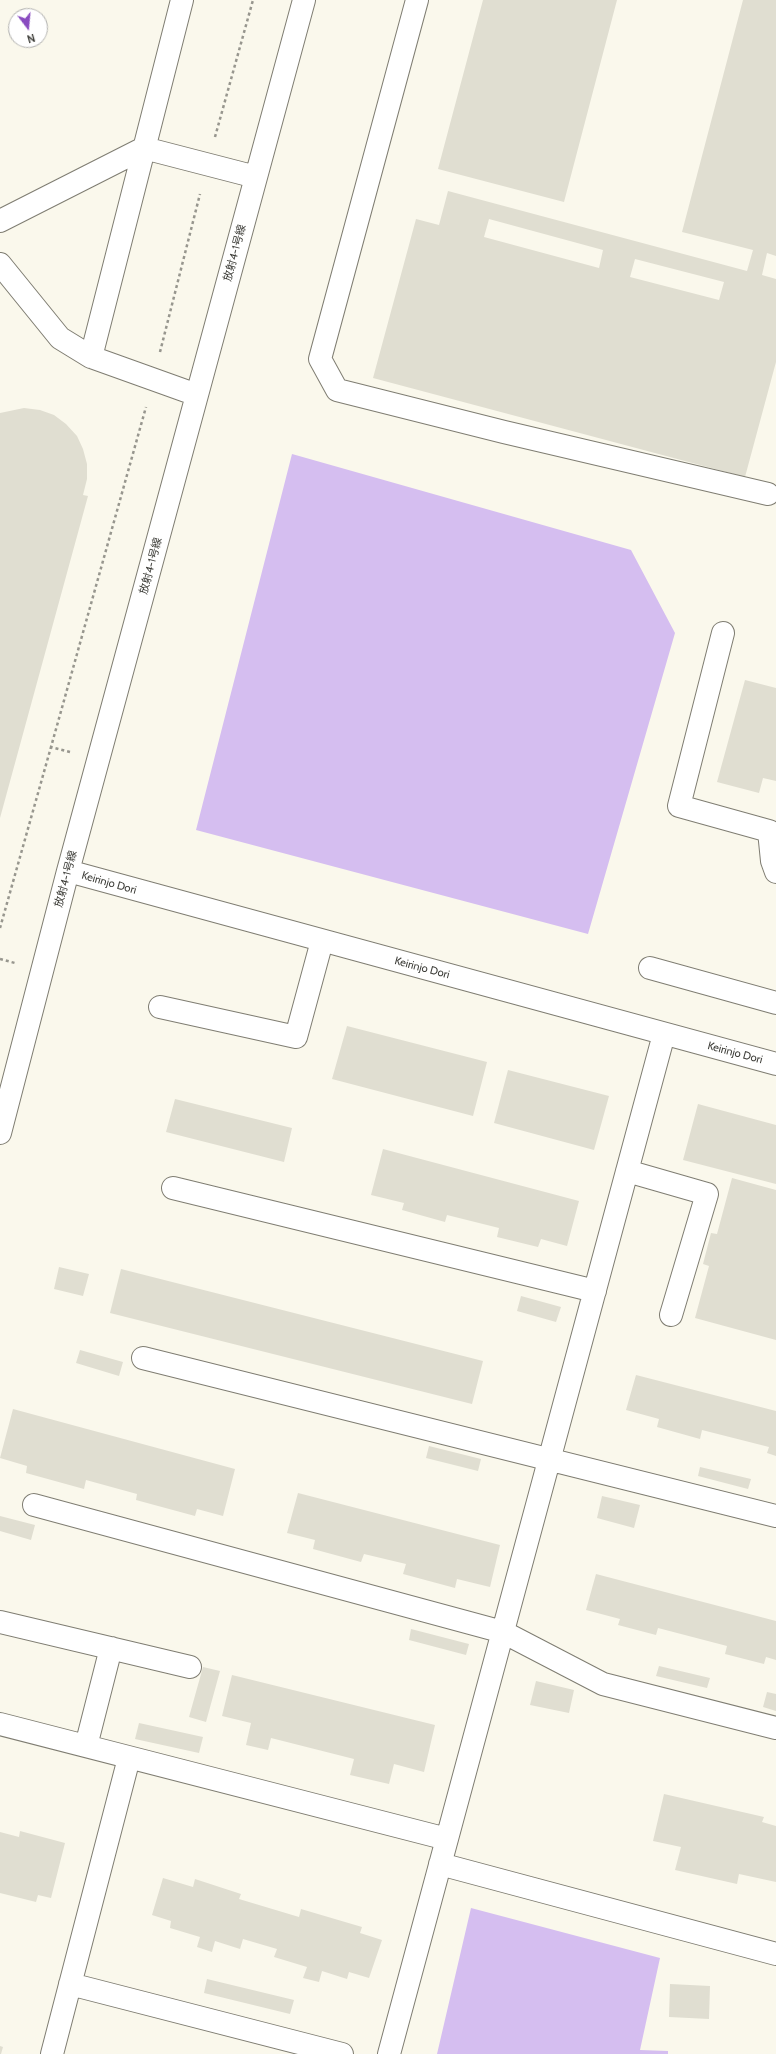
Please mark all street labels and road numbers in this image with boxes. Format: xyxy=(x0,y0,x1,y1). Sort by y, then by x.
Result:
street label: 放射4-1号線 xyxy=(221,223,249,283)
street label: 放射4-1号線 xyxy=(137,536,165,596)
street label: 放射4-1号線 xyxy=(52,849,80,909)
street label: Keirinjo Dori xyxy=(80,869,138,897)
street label: Keirinjo Dori xyxy=(393,954,451,982)
street label: Keirinjo Dori xyxy=(706,1039,764,1067)

